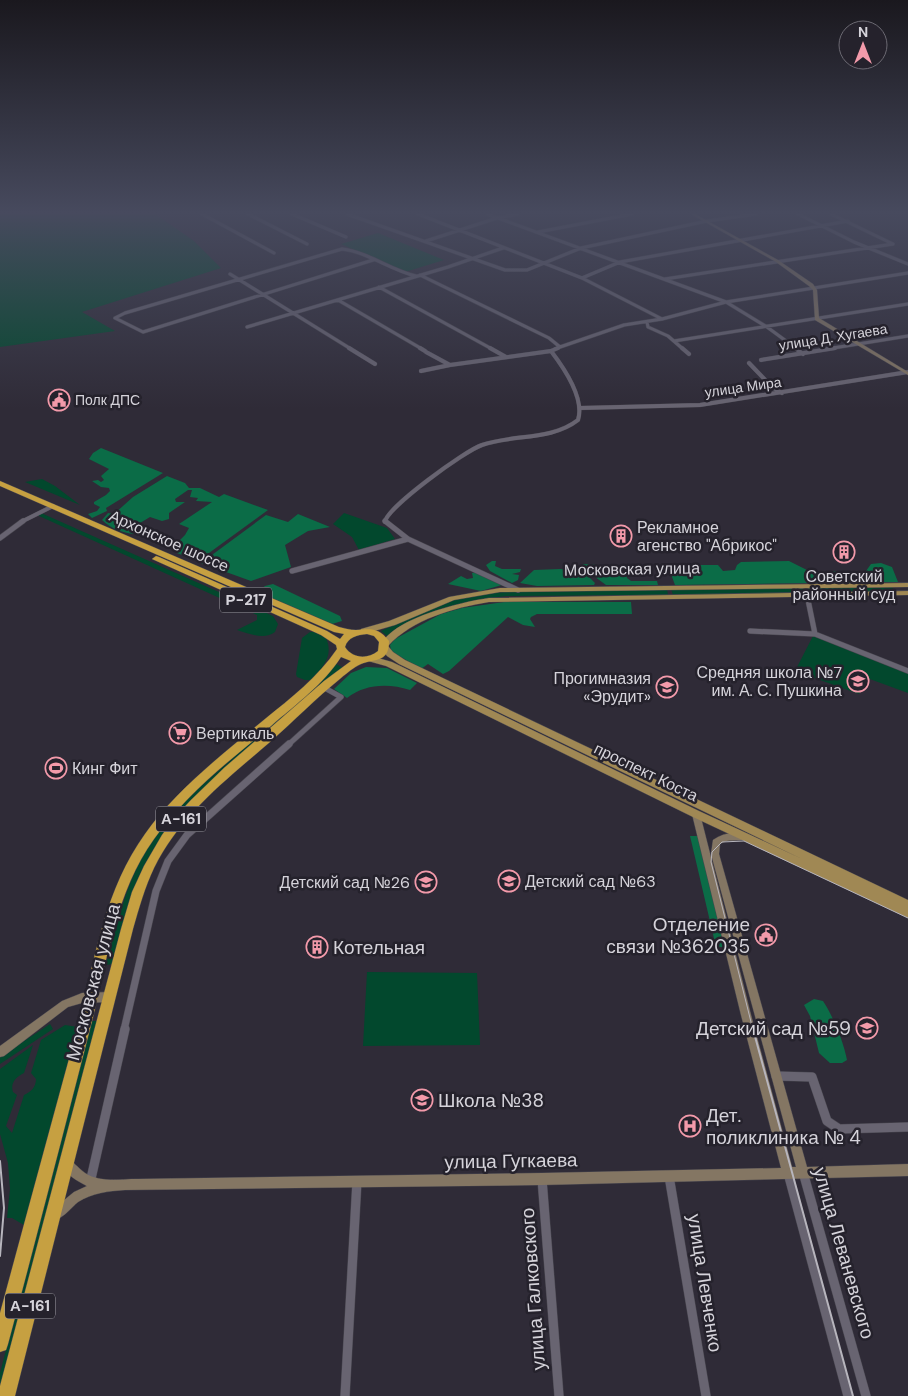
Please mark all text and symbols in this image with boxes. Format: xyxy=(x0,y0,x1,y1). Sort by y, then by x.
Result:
north arrow xyxy=(838,20,888,70)
text: N xyxy=(858,23,868,41)
street label: улица Д. Хугаева xyxy=(777,320,889,354)
street label: улица Мира xyxy=(703,373,783,401)
public building icon: Полк ДПС xyxy=(47,388,71,412)
place label: Полк ДПС xyxy=(75,391,140,409)
street label: Архонское шоссе xyxy=(106,505,232,577)
place label: Рекламное агенство "Абрикос" xyxy=(637,517,777,556)
building icon: Рекламное агенство "Абрикос" xyxy=(609,524,633,548)
building icon: Советский районный суд xyxy=(832,540,856,564)
street label: Московская улица xyxy=(564,557,700,581)
place label: Советский районный суд xyxy=(793,566,896,605)
road number: Р-217 xyxy=(220,588,272,612)
place label: Средняя школа №7 им. А. С. Пушкина xyxy=(696,662,842,701)
place label: Прогимназия «Эрудит» xyxy=(553,668,651,707)
school or university icon: Средняя школа №7 им. А. С. Пушкина xyxy=(846,669,870,693)
school or university icon: Прогимназия «Эрудит» xyxy=(655,675,679,699)
supermarket icon: Вертикаль xyxy=(168,721,192,745)
place label: Вертикаль xyxy=(196,723,274,744)
street label: проспект Коста xyxy=(591,738,701,806)
sports icon: Кинг Фит xyxy=(44,756,68,780)
place label: Кинг Фит xyxy=(72,758,138,779)
road number: А-161 xyxy=(156,806,206,832)
school or university icon: Детский сад №63 xyxy=(497,869,521,893)
school or university icon: Детский сад №26 xyxy=(414,870,438,894)
place label: Детский сад №63 xyxy=(525,871,656,892)
place label: Детский сад №26 xyxy=(280,872,410,893)
street label: Московская улица xyxy=(60,900,126,1063)
place label: Отделение связи №362035 xyxy=(606,912,750,959)
public building icon: Отделение связи №362035 xyxy=(754,923,778,947)
building icon: Котельная xyxy=(305,935,329,959)
place label: Котельная xyxy=(333,935,425,960)
place label: Детский сад №59 xyxy=(696,1016,851,1041)
school or university icon: Детский сад №59 xyxy=(855,1016,879,1040)
school or university icon: Школа №38 xyxy=(410,1088,434,1112)
place label: Школа №38 xyxy=(438,1088,544,1113)
place label: Дет. поликлиника № 4 xyxy=(706,1103,861,1150)
hospital icon: Дет. поликлиника № 4 xyxy=(678,1114,702,1138)
street label: улица Гугкаева xyxy=(444,1147,578,1175)
street label: улица Леваневского xyxy=(808,1164,880,1342)
street label: улица Галковского xyxy=(515,1207,551,1371)
street label: улица Левченко xyxy=(682,1212,728,1354)
road number: А-161 xyxy=(5,1294,55,1318)

